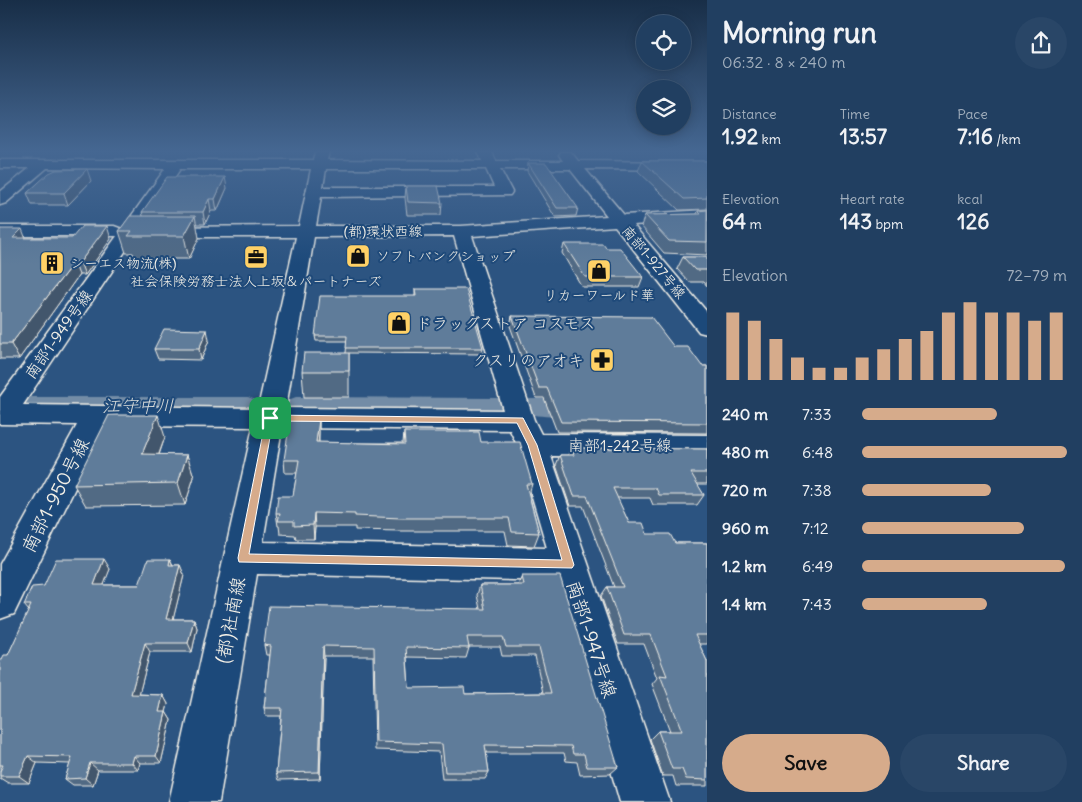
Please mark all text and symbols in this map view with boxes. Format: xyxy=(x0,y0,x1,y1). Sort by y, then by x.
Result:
map controls xyxy=(636,15,691,135)
button: locate xyxy=(636,15,691,70)
text: Morning run xyxy=(722,15,877,51)
button: share xyxy=(1015,17,1067,69)
text: 06:32 · 8 × 240 m xyxy=(722,52,845,72)
button: layers xyxy=(636,80,691,135)
text: Distance xyxy=(722,105,777,123)
text: Time xyxy=(840,105,870,123)
text: Pace xyxy=(957,105,988,123)
text: 1.92 xyxy=(722,123,758,150)
text: 13:57 xyxy=(840,123,887,150)
text: 7:16 xyxy=(957,123,993,150)
text: km xyxy=(758,130,781,148)
text: /km xyxy=(993,130,1021,148)
text: Elevation xyxy=(722,190,779,208)
text: Heart rate xyxy=(840,190,905,208)
text: kcal xyxy=(957,190,983,208)
text: 64 xyxy=(722,208,746,235)
text: 143 xyxy=(840,208,872,235)
text: 126 xyxy=(957,208,989,235)
text: m xyxy=(746,215,762,233)
text: bpm xyxy=(872,215,903,233)
street label: (都)環状西線 xyxy=(344,222,422,240)
street label: 南部1-927号線 xyxy=(618,222,690,302)
shop icon: ソフトバンクショップ xyxy=(345,243,371,269)
office icon: 社会保険労務士法人上坂＆パートナーズ xyxy=(243,244,269,270)
place label: ソフトバンクショップ xyxy=(376,247,515,265)
building icon: シーエス物流(株) xyxy=(39,250,65,276)
place label: シーエス物流(株) xyxy=(70,254,176,272)
shop icon: リカーワールド華 xyxy=(586,258,612,284)
text: Elevation xyxy=(722,265,788,285)
text: 72–79 m xyxy=(1006,265,1067,285)
place label: 社会保険労務士法人上坂＆パートナーズ xyxy=(131,272,381,290)
street label: 南部1-949号線 xyxy=(20,285,96,383)
place label: リカーワールド華 xyxy=(543,286,655,304)
shop icon: ドラッグストア コスモス xyxy=(386,310,412,336)
place label: ドラッグストア コスモス xyxy=(416,313,595,333)
pharmacy icon: クスリのアオキ xyxy=(589,347,615,373)
place label: クスリのアオキ xyxy=(472,350,584,370)
water label: 江守中川 xyxy=(102,394,174,417)
pin xyxy=(249,397,291,439)
icon: arrive xyxy=(256,404,284,432)
text: 240 m xyxy=(722,404,768,424)
text: 7:33 xyxy=(802,404,832,424)
street label: 南部1-950号線 xyxy=(16,434,94,556)
street label: 南部1-242号線 xyxy=(568,435,672,455)
text: 480 m xyxy=(722,442,769,462)
text: 6:48 xyxy=(802,442,833,462)
text: 720 m xyxy=(722,480,767,500)
text: 7:38 xyxy=(802,480,832,500)
text: 960 m xyxy=(722,518,769,538)
text: 7:12 xyxy=(802,518,829,538)
text: 1.2 km xyxy=(722,556,766,576)
text: 6:49 xyxy=(802,556,833,576)
street label: (都)社南線 xyxy=(210,575,250,665)
street label: 南部1-947号線 xyxy=(562,577,622,701)
text: 1.4 km xyxy=(722,594,767,614)
text: 7:43 xyxy=(802,594,832,614)
button: Save xyxy=(722,734,890,792)
button: Share xyxy=(900,734,1067,792)

